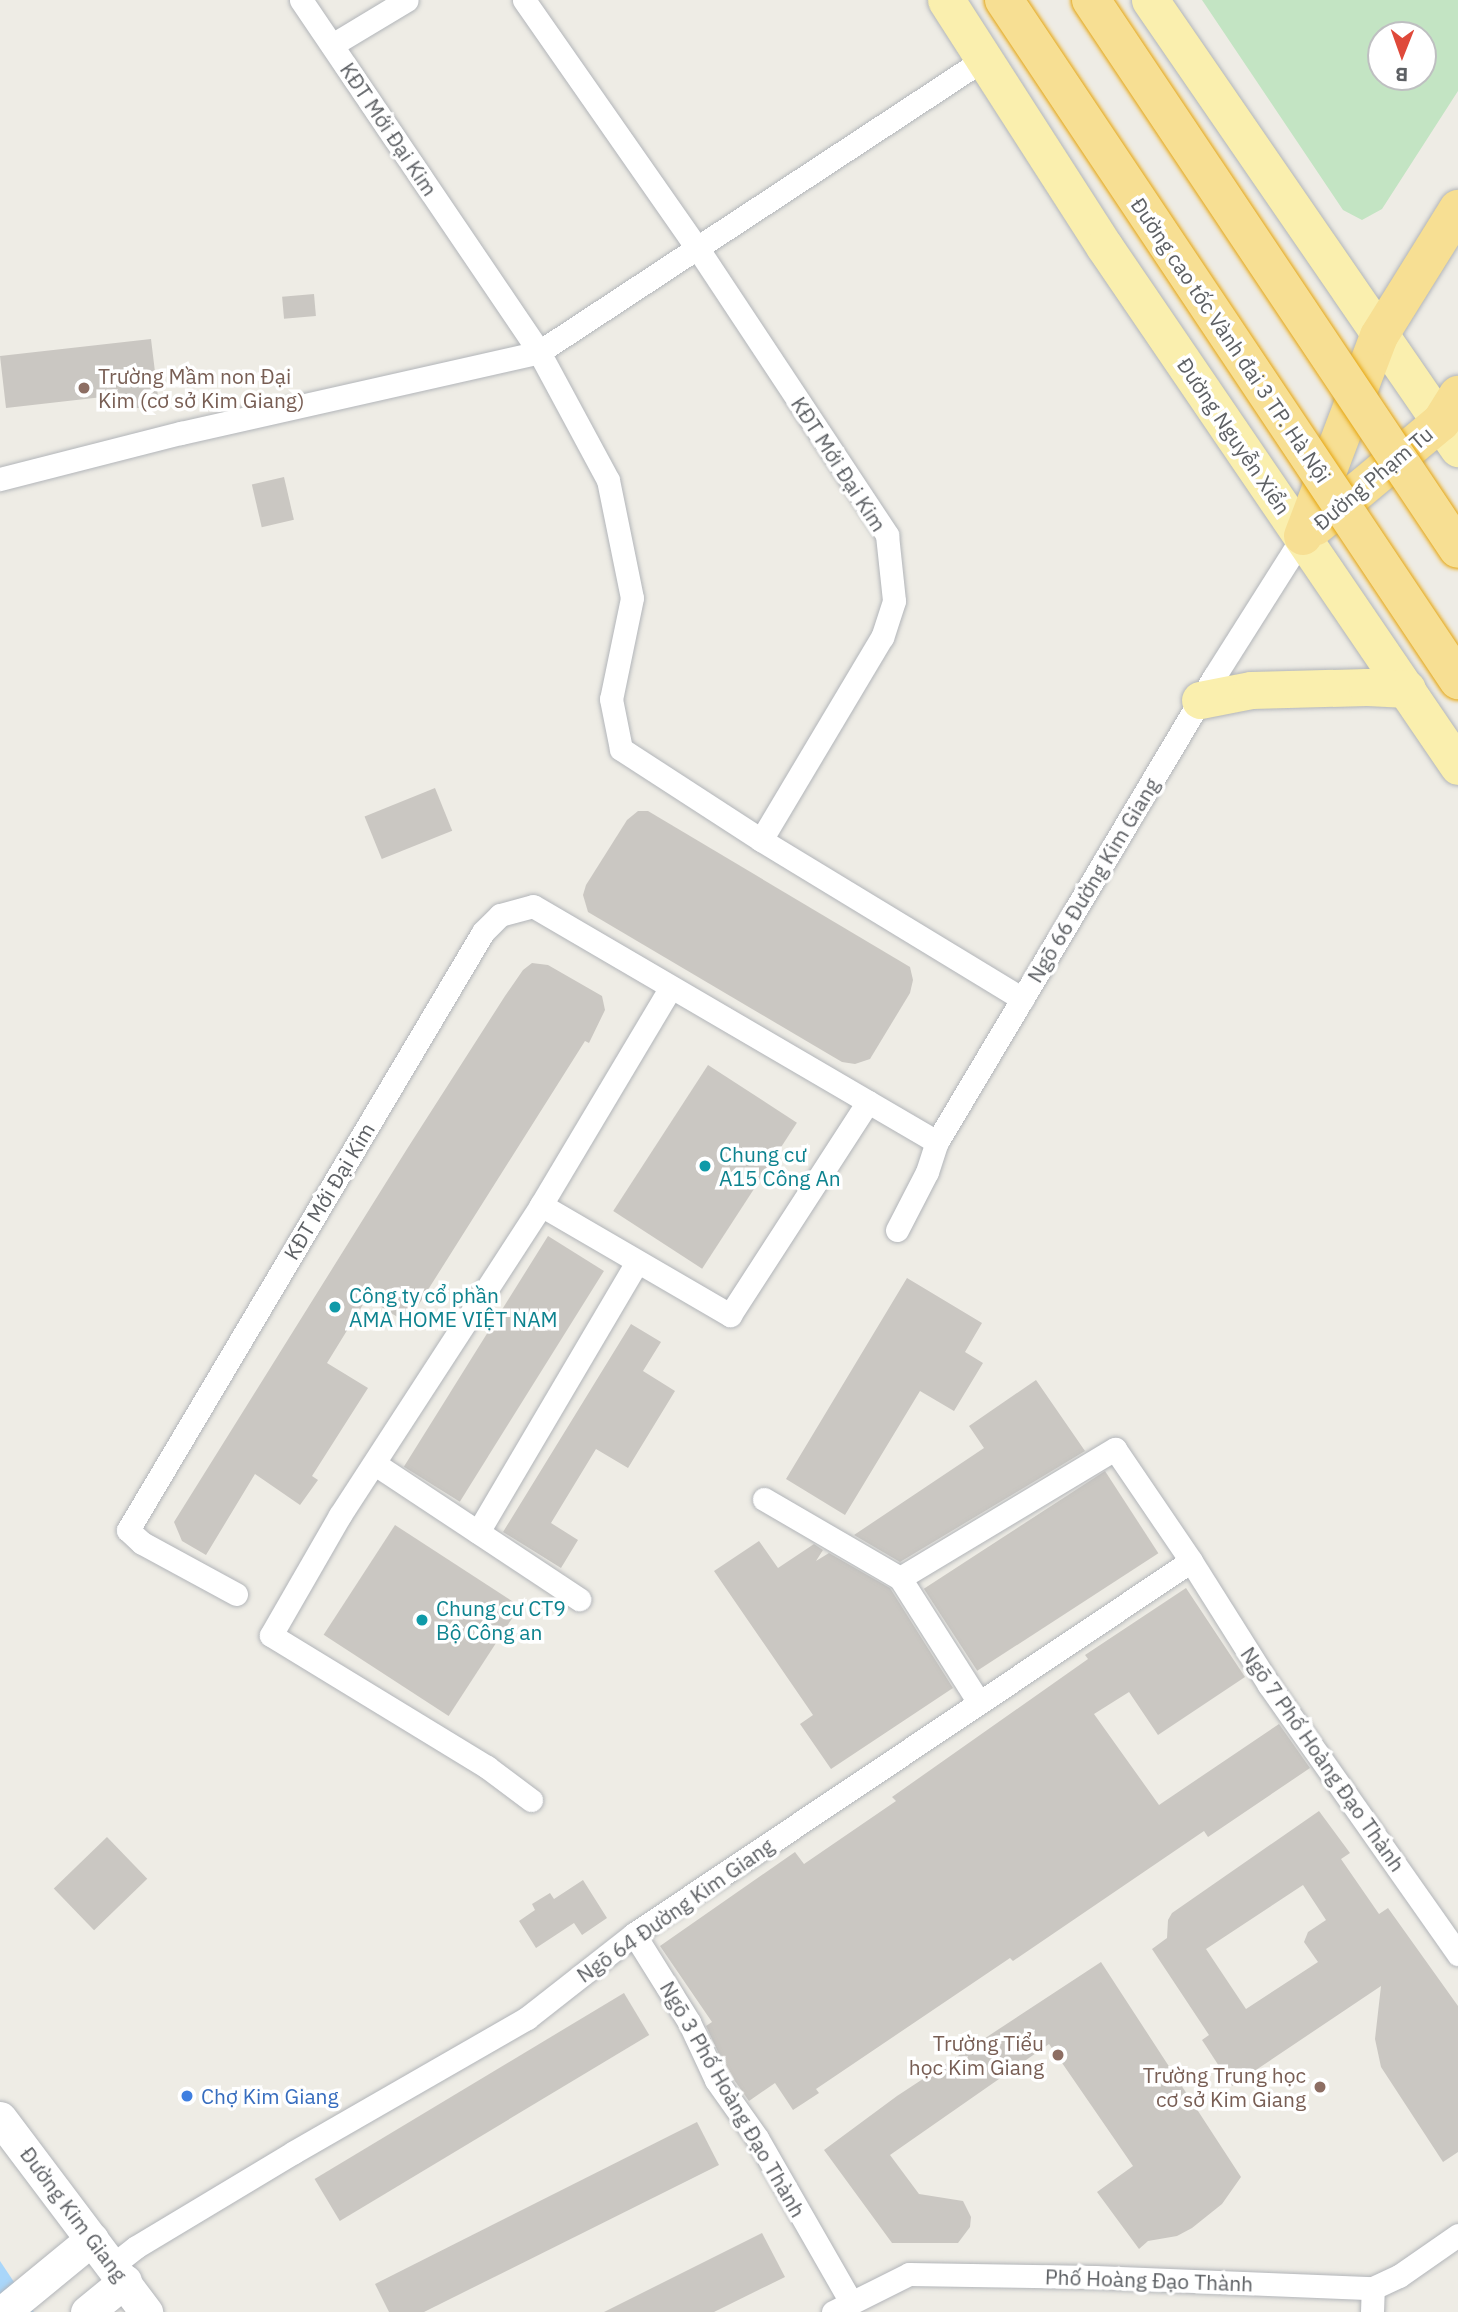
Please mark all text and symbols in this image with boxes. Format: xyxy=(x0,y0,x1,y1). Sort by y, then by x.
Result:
north arrow xyxy=(1367,21,1437,91)
street label: KĐT Mới Đại Kim xyxy=(335,58,443,200)
text: B xyxy=(1395,63,1408,87)
street label: Đường cao tốc Vành đai 3 TP. Hà Nội xyxy=(1126,193,1336,487)
street label: Đường Nguyễn Xiển xyxy=(1172,353,1296,519)
place label: Trường Mầm non Đại Kim (cơ sở Kim Giang) xyxy=(98,363,304,413)
marker: Trường Mầm non Đại Kim (cơ sở Kim Giang) xyxy=(76,380,92,396)
street label: KĐT Mới Đại Kim xyxy=(786,392,892,536)
street label: Đường Phạm Tu xyxy=(1308,421,1438,535)
street label: Ngõ 66 Đường Kim Giang xyxy=(1022,773,1164,987)
street label: KĐT Mới Đại Kim xyxy=(278,1118,380,1264)
place label: Chung cư A15 Công An xyxy=(719,1141,841,1191)
marker: Chung cư A15 Công An xyxy=(697,1158,713,1174)
place label: Công ty cổ phần AMA HOME VIỆT NAM xyxy=(349,1282,558,1332)
marker: Công ty cổ phần AMA HOME VIỆT NAM xyxy=(327,1299,343,1315)
place label: Chung cư CT9 Bộ Công an xyxy=(436,1595,566,1645)
marker: Chung cư CT9 Bộ Công an xyxy=(414,1612,430,1628)
street label: Ngõ 7 Phố Hoàng Đạo Thành xyxy=(1236,1642,1410,1876)
street label: Ngõ 64 Đường Kim Giang xyxy=(572,1832,778,1988)
street label: Ngõ 3 Phố Hoàng Đạo Thành xyxy=(655,1977,811,2221)
place label: Trường Tiểu học Kim Giang xyxy=(909,2030,1044,2080)
marker: Trường Tiểu học Kim Giang xyxy=(1050,2047,1066,2063)
place label: Trường Trung học cơ sở Kim Giang xyxy=(1143,2062,1306,2112)
marker: Trường Trung học cơ sở Kim Giang xyxy=(1312,2079,1328,2095)
place label: Chợ Kim Giang xyxy=(201,2083,339,2109)
marker: Chợ Kim Giang xyxy=(179,2088,195,2104)
street label: Đường Kim Giang xyxy=(15,2142,133,2286)
street label: Phố Hoàng Đạo Thành xyxy=(1044,2264,1254,2296)

